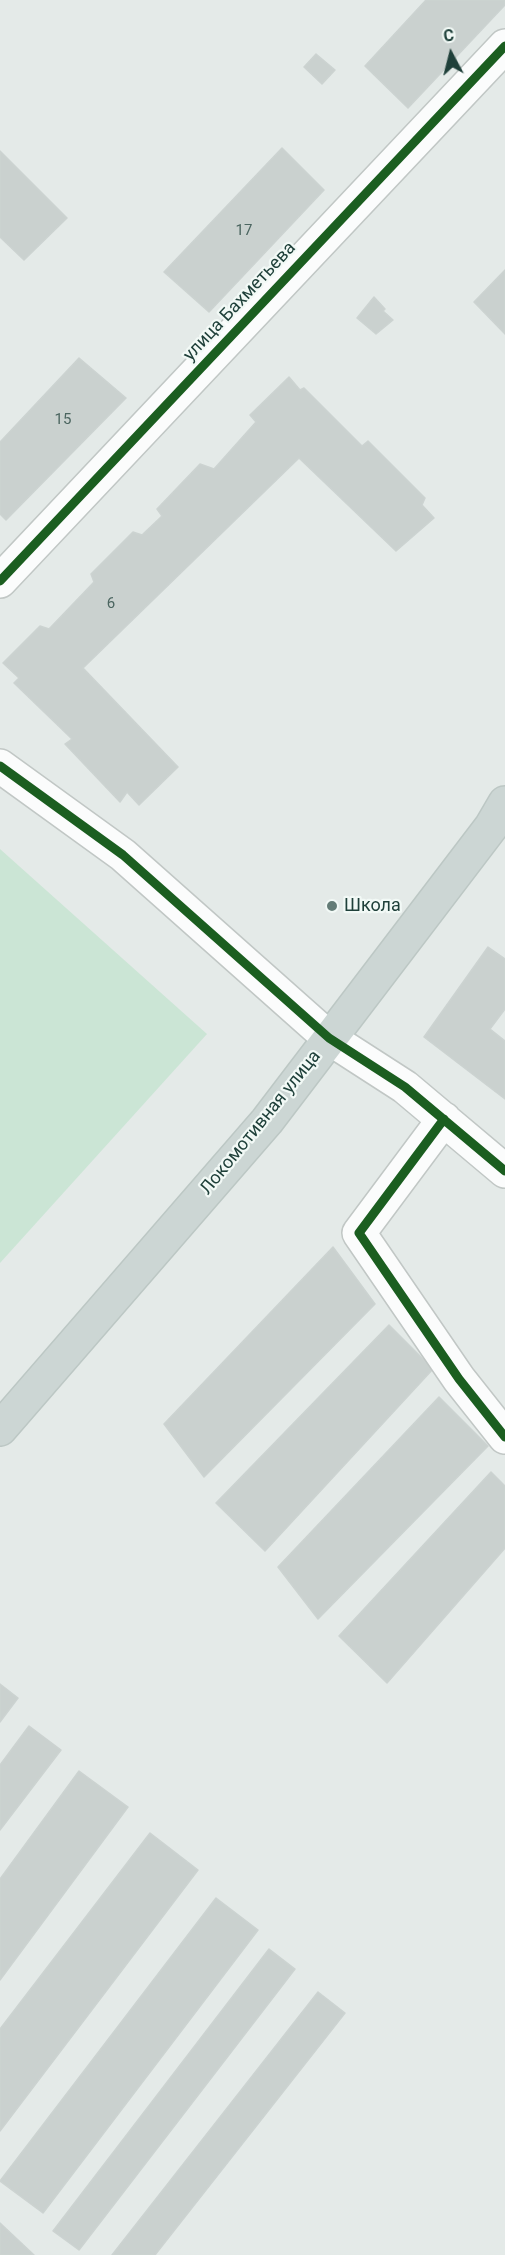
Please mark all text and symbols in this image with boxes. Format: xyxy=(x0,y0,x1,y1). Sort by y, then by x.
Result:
north arrow xyxy=(421,24,481,84)
text: С xyxy=(442,26,455,46)
house number: 17 xyxy=(236,222,252,240)
street label: улица Бахметьева xyxy=(179,238,301,366)
house number: 15 xyxy=(55,411,71,429)
house number: 6 xyxy=(107,595,115,613)
place label: Школа xyxy=(344,895,401,917)
marker: Школа xyxy=(325,899,339,913)
street label: Локомотивная улица xyxy=(196,1046,326,1200)

